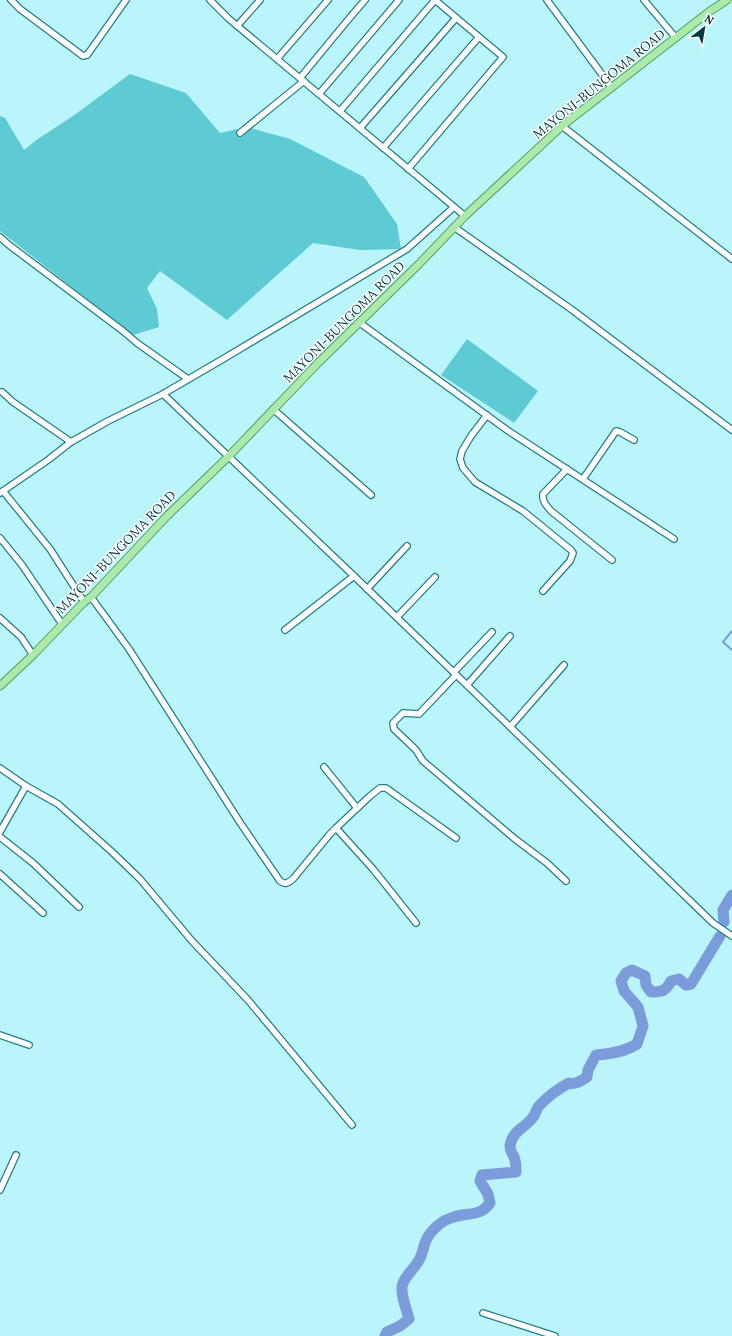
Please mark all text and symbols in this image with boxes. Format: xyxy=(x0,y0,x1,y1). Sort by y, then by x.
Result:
north arrow xyxy=(684,8,724,48)
text: N xyxy=(702,11,717,28)
street label: MAYONI-BUNGOMA ROAD xyxy=(529,25,669,143)
street label: MAYONI-BUNGOMA ROAD xyxy=(280,257,409,386)
street label: MAYONI-BUNGOMA ROAD xyxy=(52,486,180,617)

